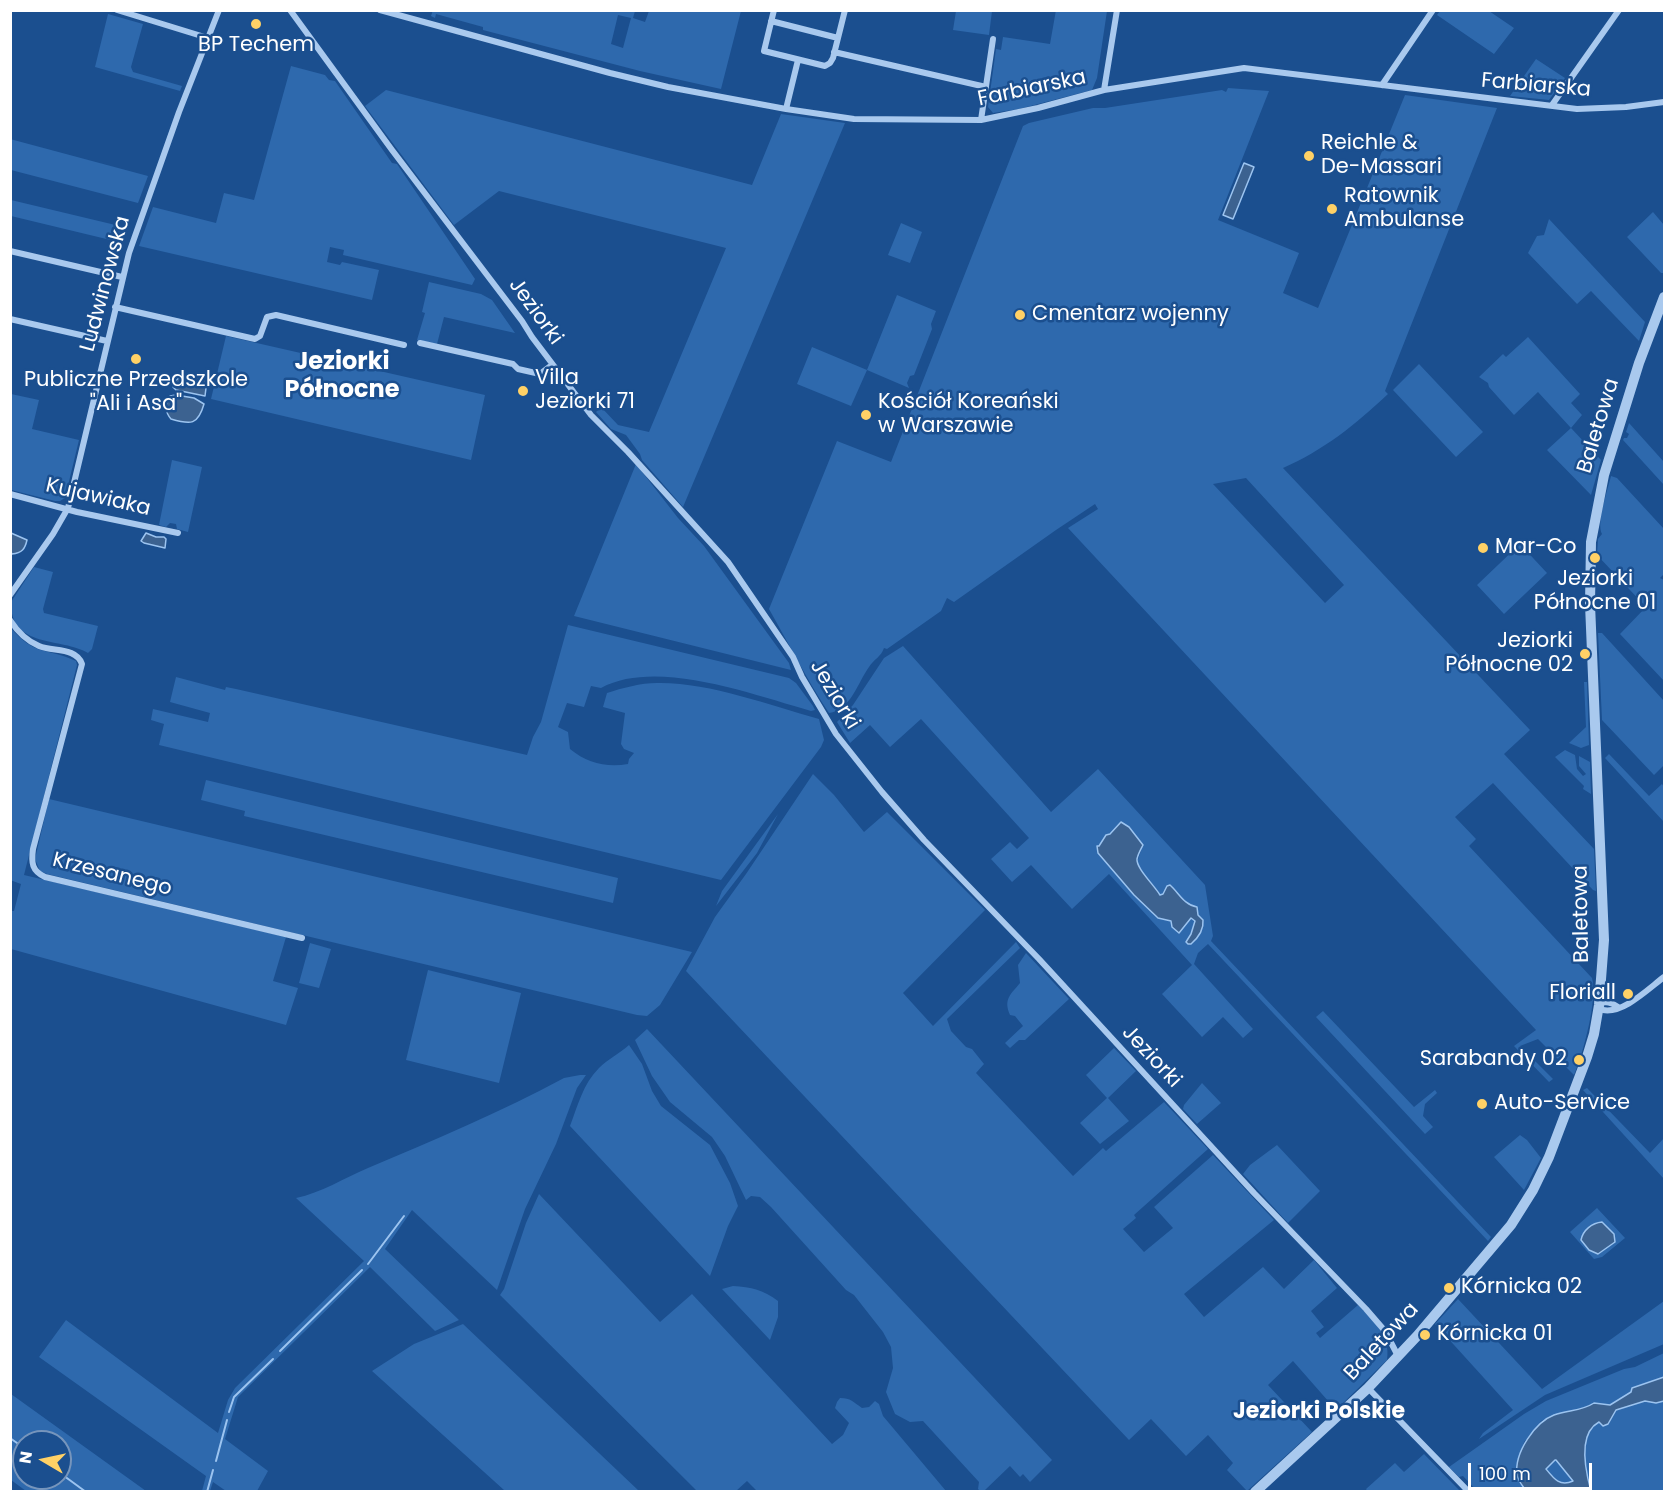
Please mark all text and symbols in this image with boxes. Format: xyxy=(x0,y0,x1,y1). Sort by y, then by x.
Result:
marker: BP Techem xyxy=(249,17,263,31)
place label: BP Techem xyxy=(198,33,314,59)
street label: Farbiarska xyxy=(976,65,1088,113)
street label: Farbiarska xyxy=(1480,69,1592,103)
place label: Reichle & De-Massari xyxy=(1321,131,1442,181)
marker: Reichle & De-Massari xyxy=(1302,149,1316,163)
place label: Ratownik Ambulanse xyxy=(1344,184,1464,234)
marker: Ratownik Ambulanse xyxy=(1325,202,1339,216)
street label: Ludwinowska xyxy=(76,214,136,354)
street label: Jeziorki xyxy=(502,274,568,350)
place label: Cmentarz wojenny xyxy=(1032,302,1229,328)
marker: Cmentarz wojenny xyxy=(1013,308,1027,322)
district label: Jeziorki Północne xyxy=(285,349,399,405)
marker: Publiczne Przedszkole "Ali i Asa" xyxy=(129,352,143,366)
place label: Villa Jeziorki 71 xyxy=(535,366,635,416)
place label: Publiczne Przedszkole "Ali i Asa" xyxy=(24,368,248,418)
street label: Baletowa xyxy=(1573,376,1625,476)
marker: Villa Jeziorki 71 xyxy=(516,384,530,398)
place label: Kościół Koreański w Warszawie xyxy=(878,390,1059,440)
marker: Kościół Koreański w Warszawie xyxy=(859,408,873,422)
street label: Kujawiaka xyxy=(43,474,153,522)
place label: Mar-Co xyxy=(1495,535,1576,561)
marker: Mar-Co xyxy=(1476,541,1490,555)
marker: Jeziorki Północne 01 xyxy=(1588,551,1602,565)
place label: Jeziorki Północne 01 xyxy=(1534,567,1656,617)
place label: Jeziorki Północne 02 xyxy=(1445,629,1573,679)
marker: Jeziorki Północne 02 xyxy=(1578,647,1592,661)
street label: Jeziorki xyxy=(804,656,864,734)
street label: Krzesanego xyxy=(50,848,174,902)
street label: Baletowa xyxy=(1569,865,1595,963)
place label: Floriall xyxy=(1549,981,1616,1007)
marker: Floriall xyxy=(1621,987,1635,1001)
street label: Jeziorki xyxy=(1116,1021,1186,1093)
place label: Sarabandy 02 xyxy=(1420,1047,1567,1073)
marker: Sarabandy 02 xyxy=(1572,1053,1586,1067)
place label: Auto-Service xyxy=(1494,1091,1630,1117)
marker: Auto-Service xyxy=(1475,1097,1489,1111)
place label: Kórnicka 02 xyxy=(1461,1275,1582,1301)
marker: Kórnicka 02 xyxy=(1442,1281,1456,1295)
street label: Baletowa xyxy=(1339,1298,1425,1386)
place label: Kórnicka 01 xyxy=(1437,1322,1553,1348)
marker: Kórnicka 01 xyxy=(1418,1328,1432,1342)
district label: Jeziorki Polskie xyxy=(1233,1399,1405,1425)
north arrow xyxy=(12,1430,72,1490)
text: N xyxy=(13,1450,38,1465)
scale bar xyxy=(1471,1451,1596,1489)
text: 100 m xyxy=(1479,1461,1531,1486)

